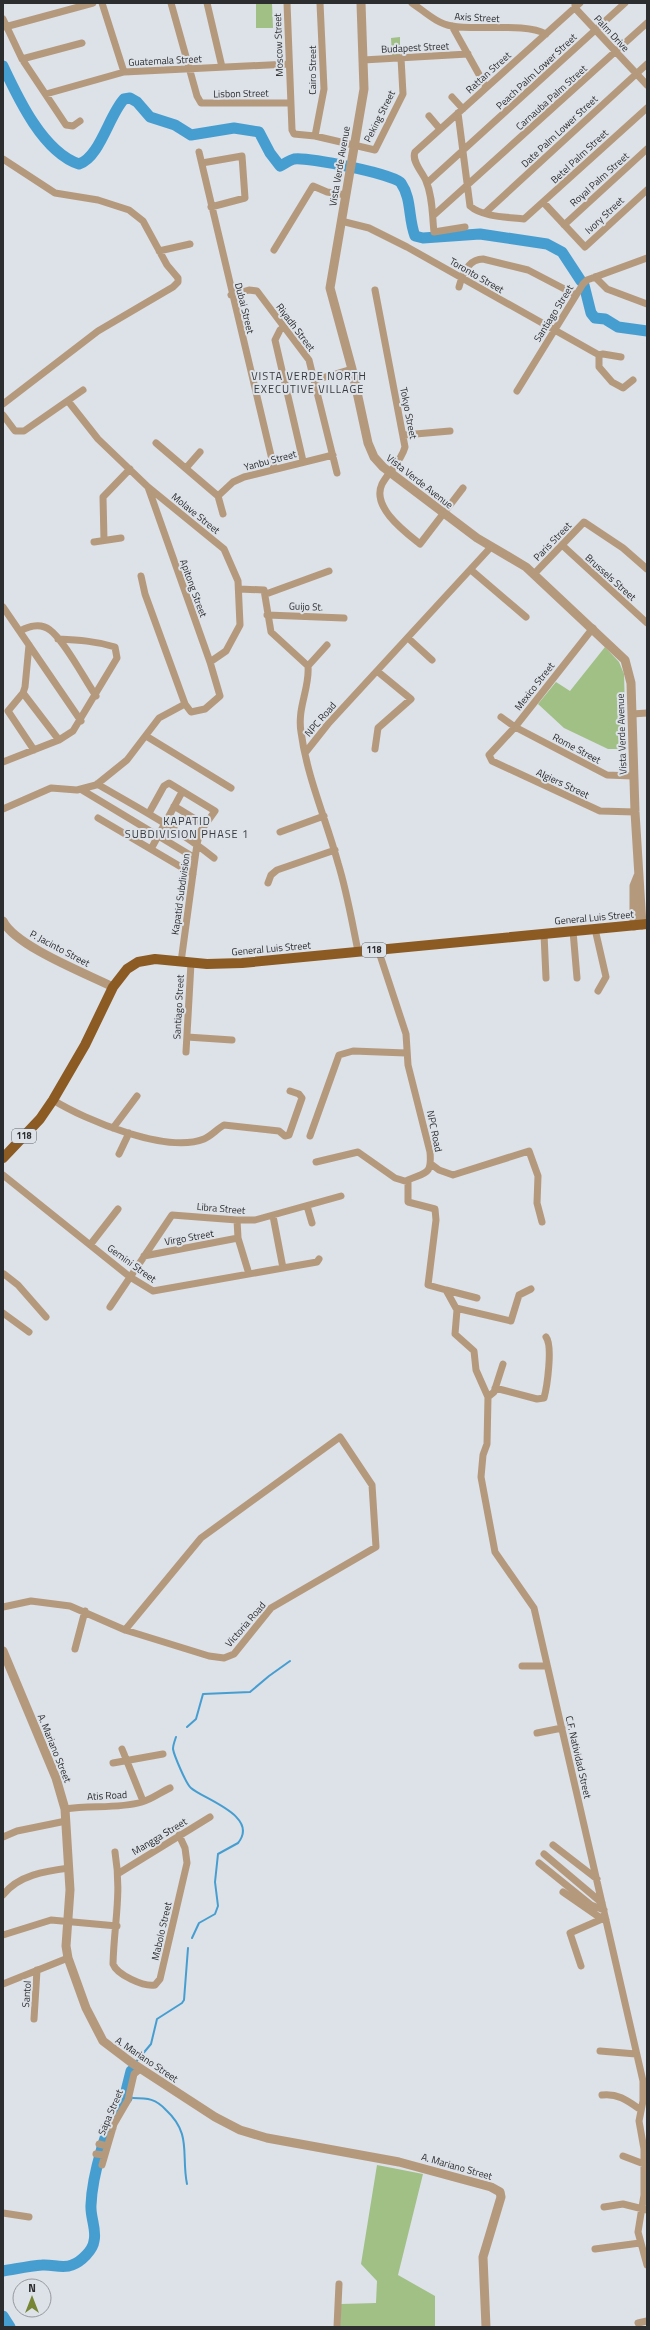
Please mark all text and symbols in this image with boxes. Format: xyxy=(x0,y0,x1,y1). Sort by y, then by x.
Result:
street label: Axis Street xyxy=(454,9,500,26)
street label: Palm Drive xyxy=(591,12,633,55)
street label: Moscow Street xyxy=(270,13,287,77)
street label: Peach Palm Lower Street xyxy=(493,30,580,113)
street label: Budapest Street xyxy=(381,38,450,57)
street label: Cairo Street xyxy=(305,45,320,95)
street label: Rattan Street xyxy=(462,48,515,97)
street label: Guatemala Street xyxy=(128,51,203,70)
street label: Carnauba Palm Street xyxy=(512,61,591,134)
street label: Lisbon Street xyxy=(213,86,269,101)
street label: Peking Street xyxy=(360,87,399,145)
street label: Date Palm Lower Street xyxy=(518,91,601,171)
street label: Vista Verde Avenue xyxy=(325,125,354,207)
street label: Betel Palm Street xyxy=(547,125,612,187)
street label: Royal Palm Street xyxy=(566,148,633,210)
street label: Ivory Street xyxy=(581,193,628,237)
street label: Toronto Street xyxy=(447,254,507,297)
street label: Dubai Street xyxy=(231,281,258,336)
street label: Santiago Street xyxy=(530,281,577,345)
street label: Riyadh Street xyxy=(273,300,319,355)
district label: VISTA VERDE NORTH EXECUTIVE VILLAGE xyxy=(251,368,367,397)
street label: Tokyo Street xyxy=(396,386,421,441)
street label: Yanbu Street xyxy=(242,446,298,475)
street label: Vista Verde Avenue xyxy=(383,451,456,512)
street label: Molave Street xyxy=(168,489,224,538)
street label: Paris Street xyxy=(530,518,575,564)
street label: Brussels Street xyxy=(582,550,640,605)
street label: Apitong Street xyxy=(176,557,211,620)
street label: Guijo St. xyxy=(289,598,323,615)
street label: Mexico Street xyxy=(511,659,558,714)
street label: Vista Verde Avenue xyxy=(613,693,630,775)
street label: NPC Road xyxy=(301,699,340,740)
street label: Rome Street xyxy=(550,729,604,768)
street label: Algiers Street xyxy=(534,765,592,802)
district label: KAPATID SUBDIVISION PHASE 1 xyxy=(125,813,249,842)
street label: Kapatid Subdivision xyxy=(167,852,194,936)
street label: General Luis Street xyxy=(554,907,635,928)
street label: P. Jacinto Street xyxy=(27,926,93,971)
street label: General Luis Street xyxy=(231,938,312,959)
road number: 118 xyxy=(362,943,386,957)
street label: Santiago Street xyxy=(169,974,188,1040)
street label: NPC Road xyxy=(423,1109,446,1153)
road number: 118 xyxy=(12,1129,36,1143)
street label: Libra Street xyxy=(196,1199,246,1218)
street label: Virgo Street xyxy=(163,1226,215,1249)
street label: Gemini Street xyxy=(104,1240,160,1287)
street label: Victoria Road xyxy=(221,1598,269,1650)
street label: A. Mariano Street xyxy=(34,1712,75,1785)
street label: C.F. Natividad Street xyxy=(562,1714,595,1800)
street label: Atis Road xyxy=(87,1787,127,1804)
street label: Mangga Street xyxy=(129,1814,190,1859)
street label: Mabolo Street xyxy=(147,1900,176,1962)
street label: Santol xyxy=(18,1980,35,2008)
street label: A. Mariano Street xyxy=(112,2033,182,2086)
street label: Sapa Street xyxy=(94,2086,127,2138)
street label: A. Mariano Street xyxy=(420,2149,494,2184)
north arrow xyxy=(12,2278,52,2318)
text: N xyxy=(28,2280,36,2296)

